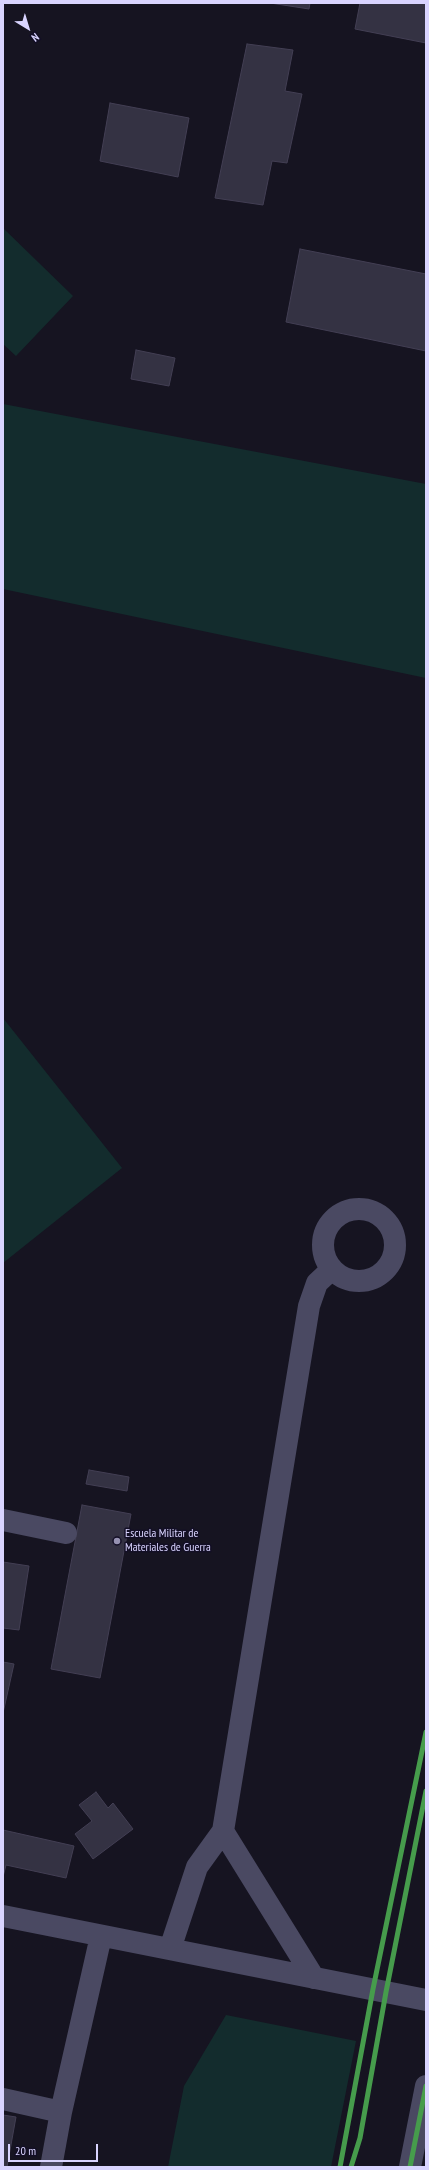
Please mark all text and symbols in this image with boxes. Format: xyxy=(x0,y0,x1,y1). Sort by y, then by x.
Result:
north arrow xyxy=(8,8,48,48)
text: N xyxy=(29,30,42,45)
place label: Escuela Militar de Materiales de Guerra xyxy=(125,1527,211,1555)
marker: Escuela Militar de Materiales de Guerra xyxy=(112,1536,122,1546)
scale bar xyxy=(10,2136,100,2162)
text: 20 m xyxy=(15,2143,36,2158)

